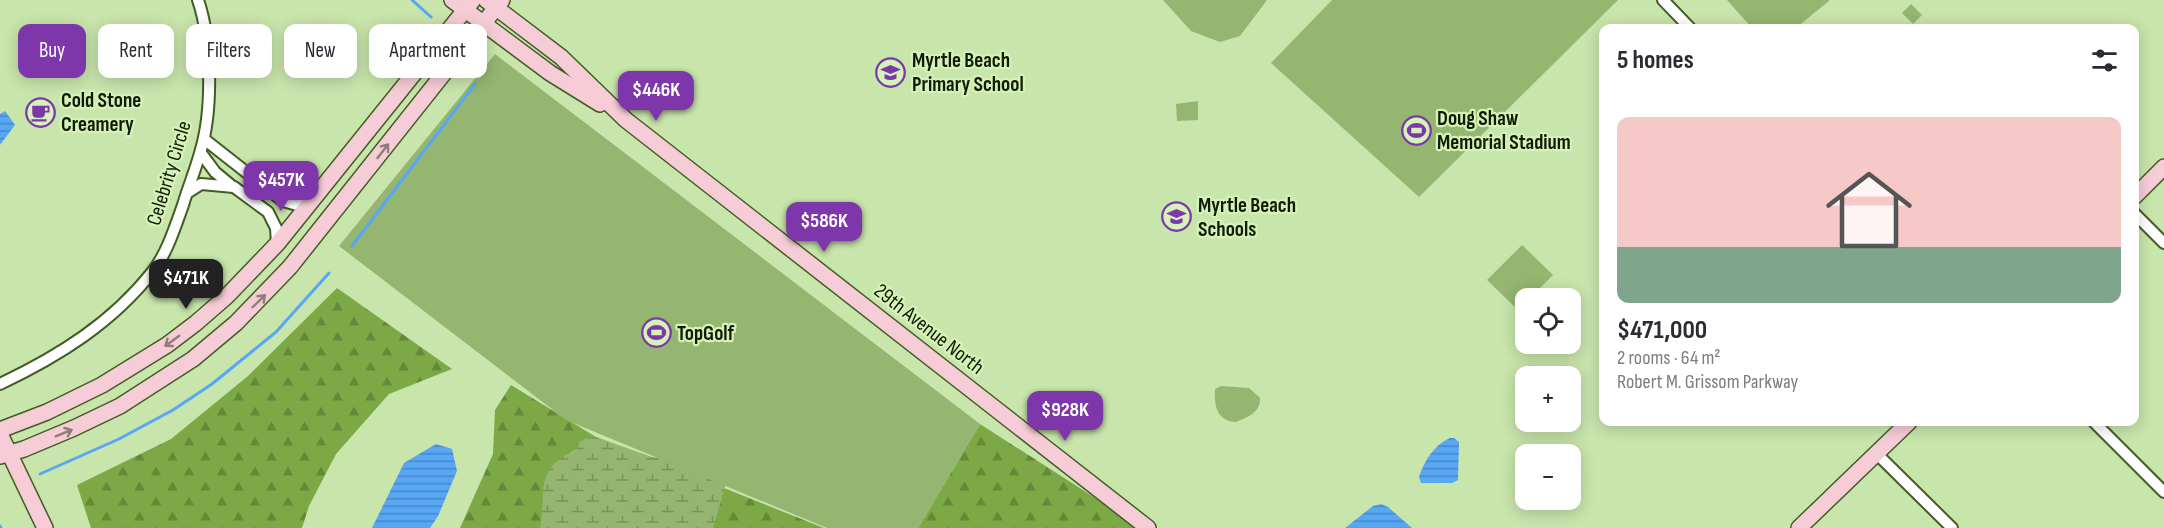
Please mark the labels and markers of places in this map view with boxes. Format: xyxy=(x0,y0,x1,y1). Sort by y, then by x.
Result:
place label: Myrtle Beach Primary School xyxy=(912,48,1024,97)
school or university icon: Myrtle Beach Primary School xyxy=(875,56,907,88)
pin: $446K xyxy=(614,71,698,122)
place label: Cold Stone Creamery xyxy=(61,88,141,137)
cafe icon: Cold Stone Creamery xyxy=(24,96,56,128)
place label: Doug Shaw Memorial Stadium xyxy=(1437,106,1571,155)
sports icon: Doug Shaw Memorial Stadium xyxy=(1400,114,1432,146)
pin: $457K xyxy=(239,161,323,212)
place label: Myrtle Beach Schools xyxy=(1198,193,1296,242)
school or university icon: Myrtle Beach Schools xyxy=(1161,201,1193,233)
pin: $586K xyxy=(782,202,866,253)
pin: $471K xyxy=(144,259,228,310)
sports icon: TopGolf xyxy=(640,317,672,349)
place label: TopGolf xyxy=(677,321,735,346)
pin: $928K xyxy=(1023,391,1107,442)

